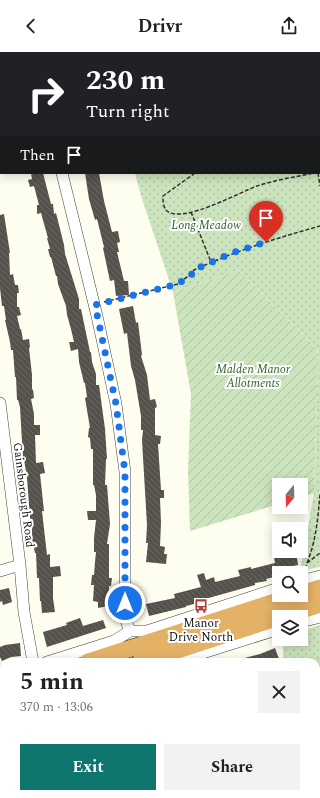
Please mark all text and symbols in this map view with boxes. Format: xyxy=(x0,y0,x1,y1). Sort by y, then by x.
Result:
text: Drivr xyxy=(138,13,182,40)
icon: back xyxy=(20,15,42,37)
icon: share xyxy=(278,15,300,37)
text: 230 m xyxy=(86,59,165,102)
icon: right xyxy=(20,68,72,120)
text: Turn right xyxy=(86,98,169,125)
text: Then xyxy=(20,144,55,167)
icon: arrive xyxy=(63,144,85,166)
pin xyxy=(249,201,283,242)
icon: arrive xyxy=(255,207,277,229)
park label: Long Meadow xyxy=(171,216,241,235)
park label: Malden Manor Allotments xyxy=(216,360,291,393)
street label: Gainsborough Road xyxy=(8,441,39,549)
north arrow xyxy=(272,478,308,514)
map controls xyxy=(272,478,308,646)
button: sound xyxy=(272,522,308,558)
button: search xyxy=(272,566,308,602)
position arrow xyxy=(104,582,146,624)
bus stop icon: Manor Drive North xyxy=(193,598,209,614)
button: layers xyxy=(272,610,308,646)
place label: Manor Drive North xyxy=(169,614,233,647)
text: 5 min xyxy=(20,664,84,700)
button: close xyxy=(258,671,300,713)
text: 370 m · 13:06 xyxy=(20,697,93,717)
button: Exit xyxy=(20,744,156,790)
button: Share xyxy=(164,744,300,790)

